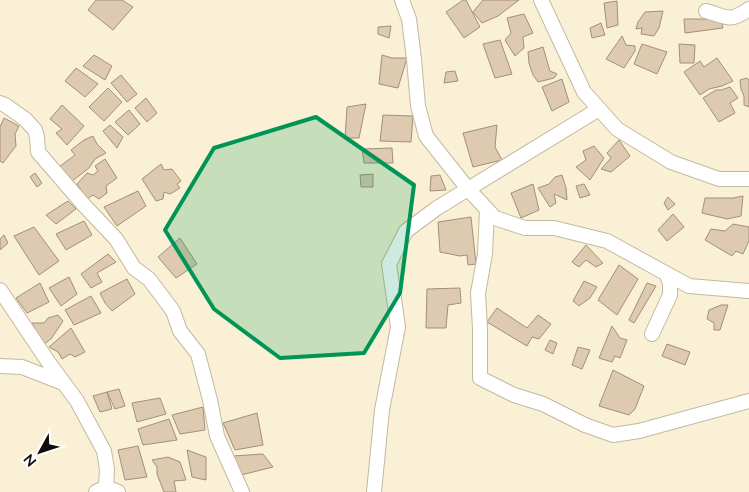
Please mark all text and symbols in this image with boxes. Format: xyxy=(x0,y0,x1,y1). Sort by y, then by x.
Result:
north arrow xyxy=(15,427,65,477)
text: N xyxy=(20,451,40,470)

